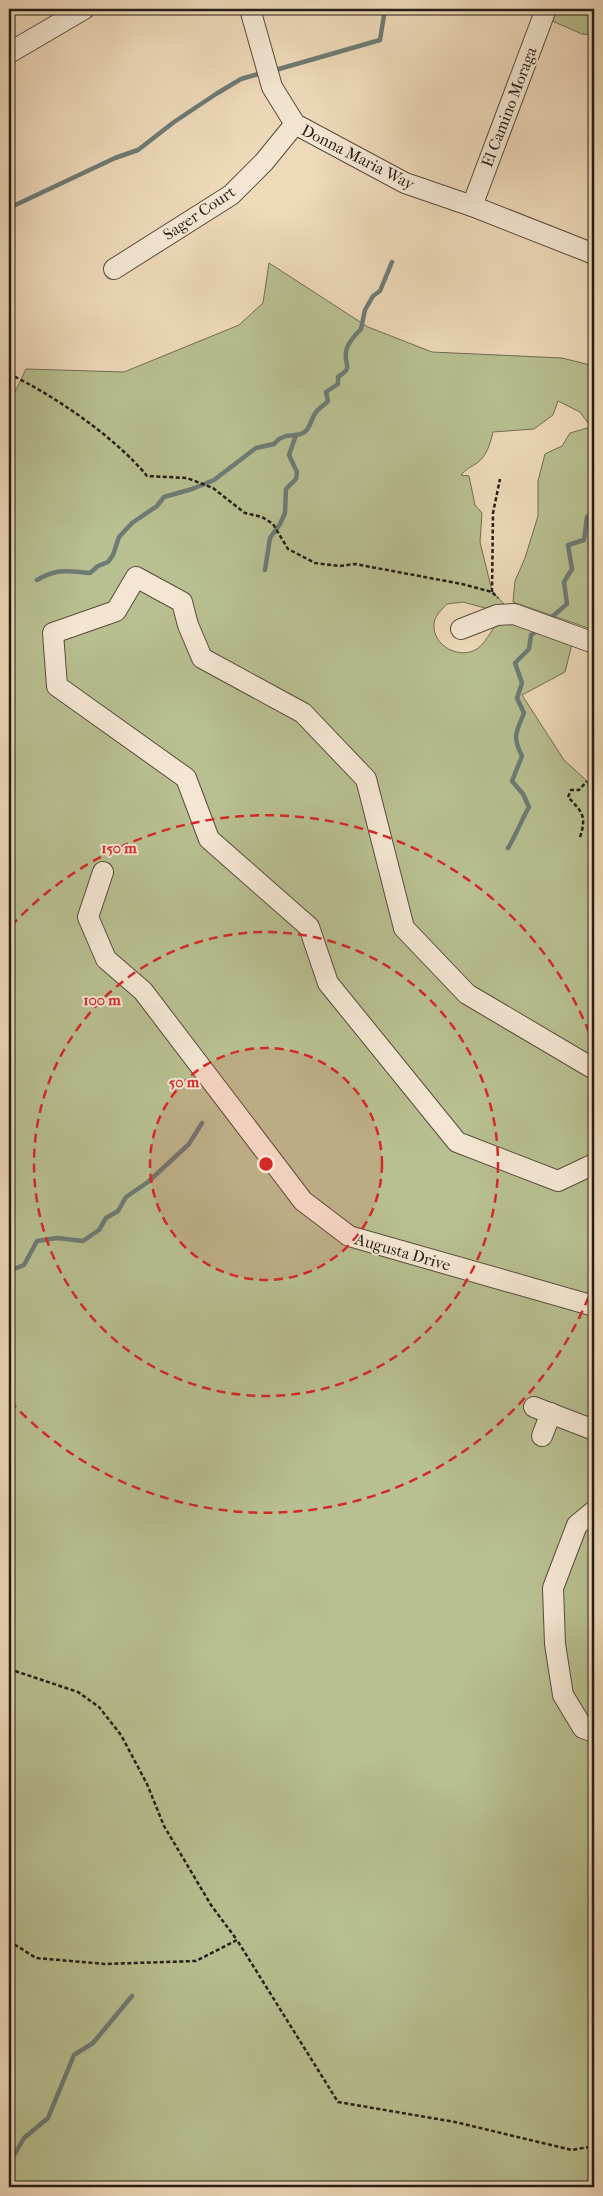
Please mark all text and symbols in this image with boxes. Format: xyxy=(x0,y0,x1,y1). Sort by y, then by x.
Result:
street label: El Camino Moraga xyxy=(477,44,541,170)
street label: Donna Maria Way xyxy=(298,120,418,194)
street label: Sager Court xyxy=(159,182,239,244)
text: 150 m xyxy=(101,839,137,857)
text: 100 m xyxy=(83,991,121,1009)
text: 50 m xyxy=(169,1073,200,1091)
centre of rings xyxy=(257,1155,275,1173)
street label: Augusta Drive xyxy=(352,1229,453,1275)

